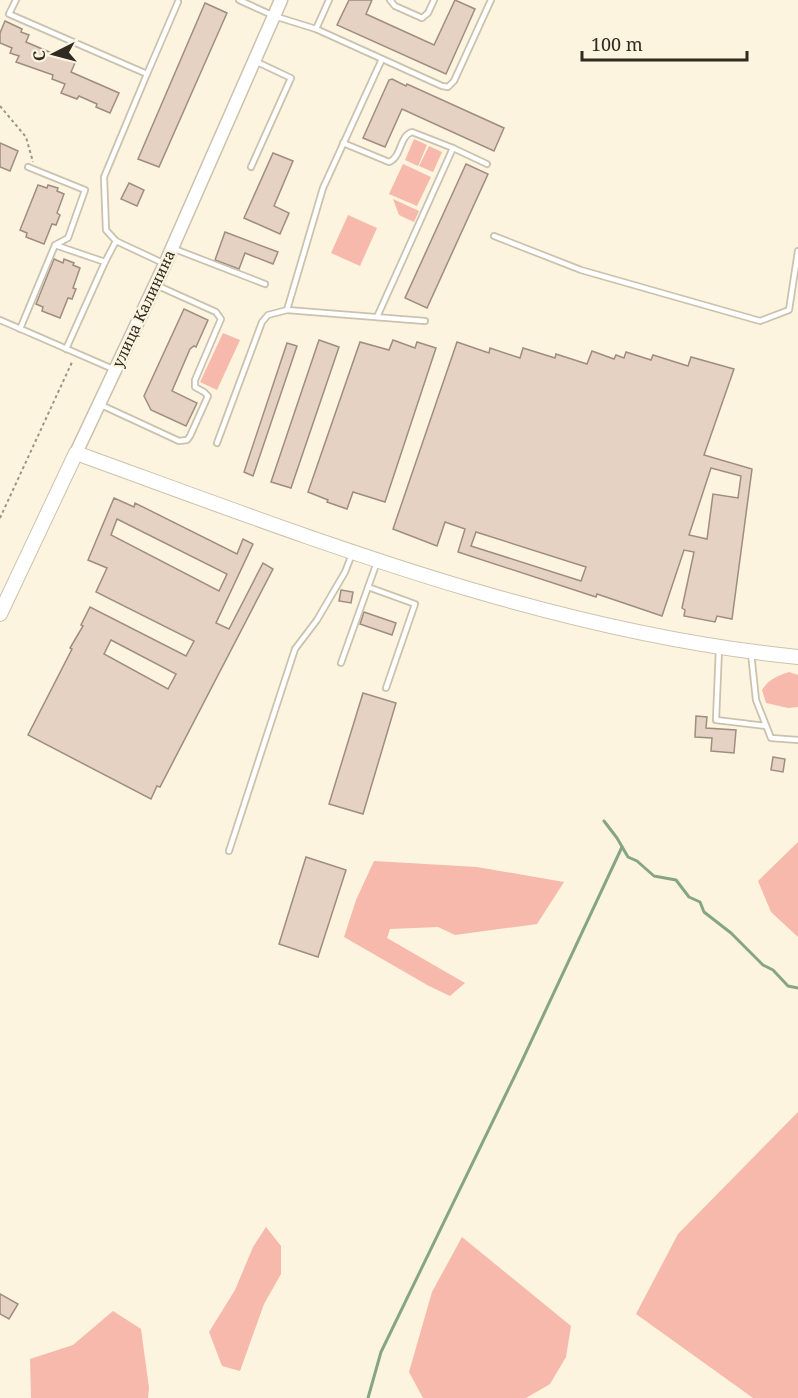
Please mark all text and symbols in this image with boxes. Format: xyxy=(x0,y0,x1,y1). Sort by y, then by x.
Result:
north arrow xyxy=(24,24,84,84)
scale bar xyxy=(582,24,747,62)
text: 100 m xyxy=(591,32,643,56)
text: С xyxy=(28,49,51,62)
street label: улица Калинина xyxy=(107,247,179,371)

